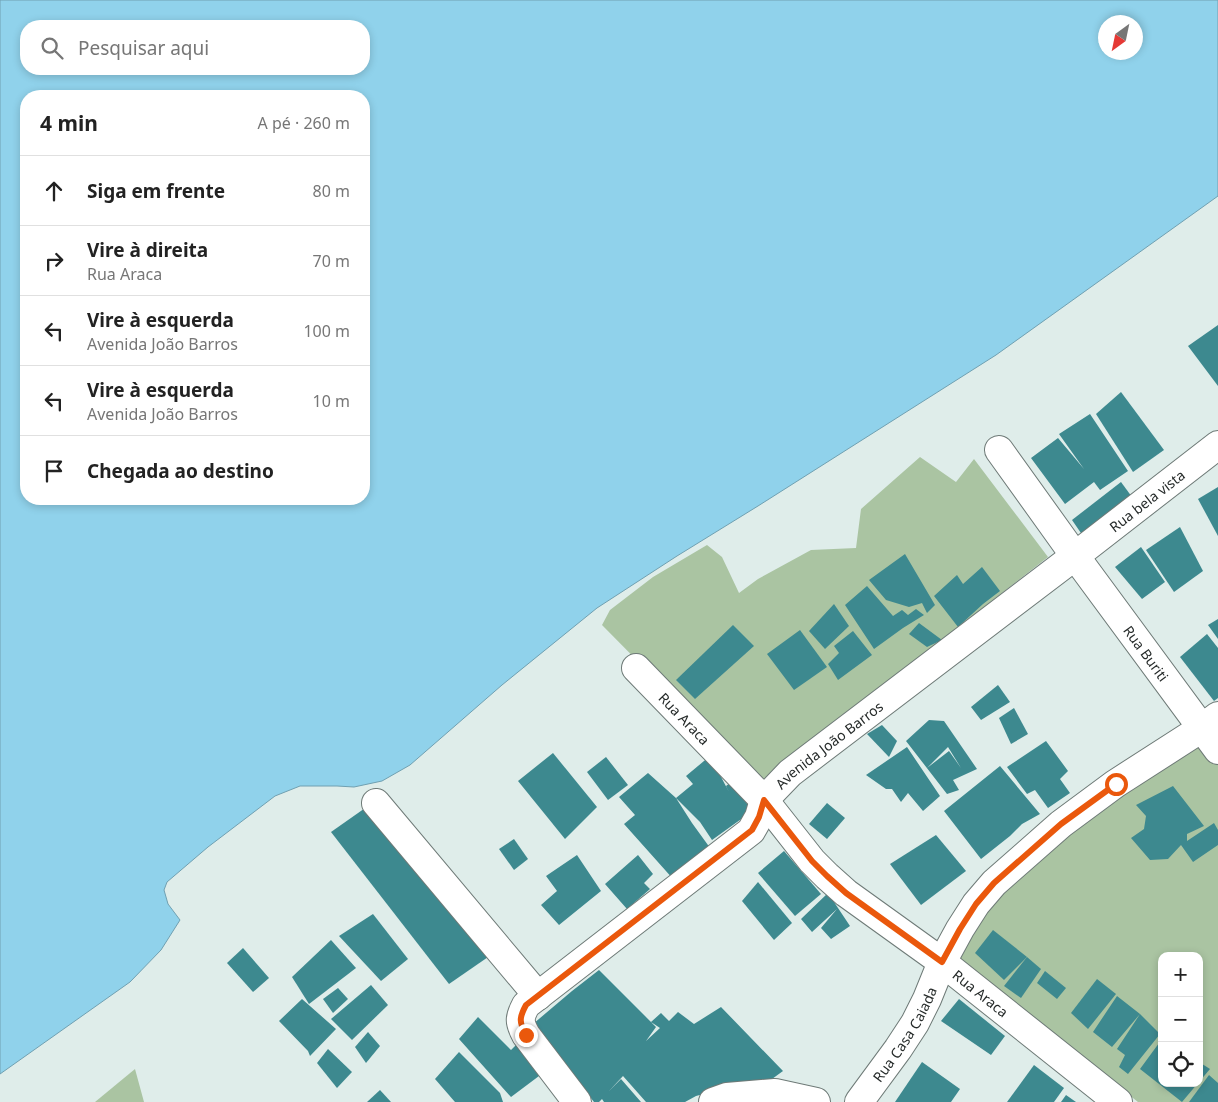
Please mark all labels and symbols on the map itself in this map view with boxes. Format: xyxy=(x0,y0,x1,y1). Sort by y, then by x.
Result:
north arrow xyxy=(1098,15,1143,60)
street label: Rua bela vista xyxy=(1105,465,1188,536)
street label: Rua Buriti xyxy=(1120,621,1173,685)
street label: Rua Araca xyxy=(655,688,714,748)
street label: Avenida João Barros xyxy=(771,696,887,793)
route start xyxy=(1105,773,1128,796)
street label: Rua Araca xyxy=(949,965,1012,1021)
street label: Rua Casa Caiada xyxy=(868,984,941,1085)
route end xyxy=(515,1024,538,1047)

